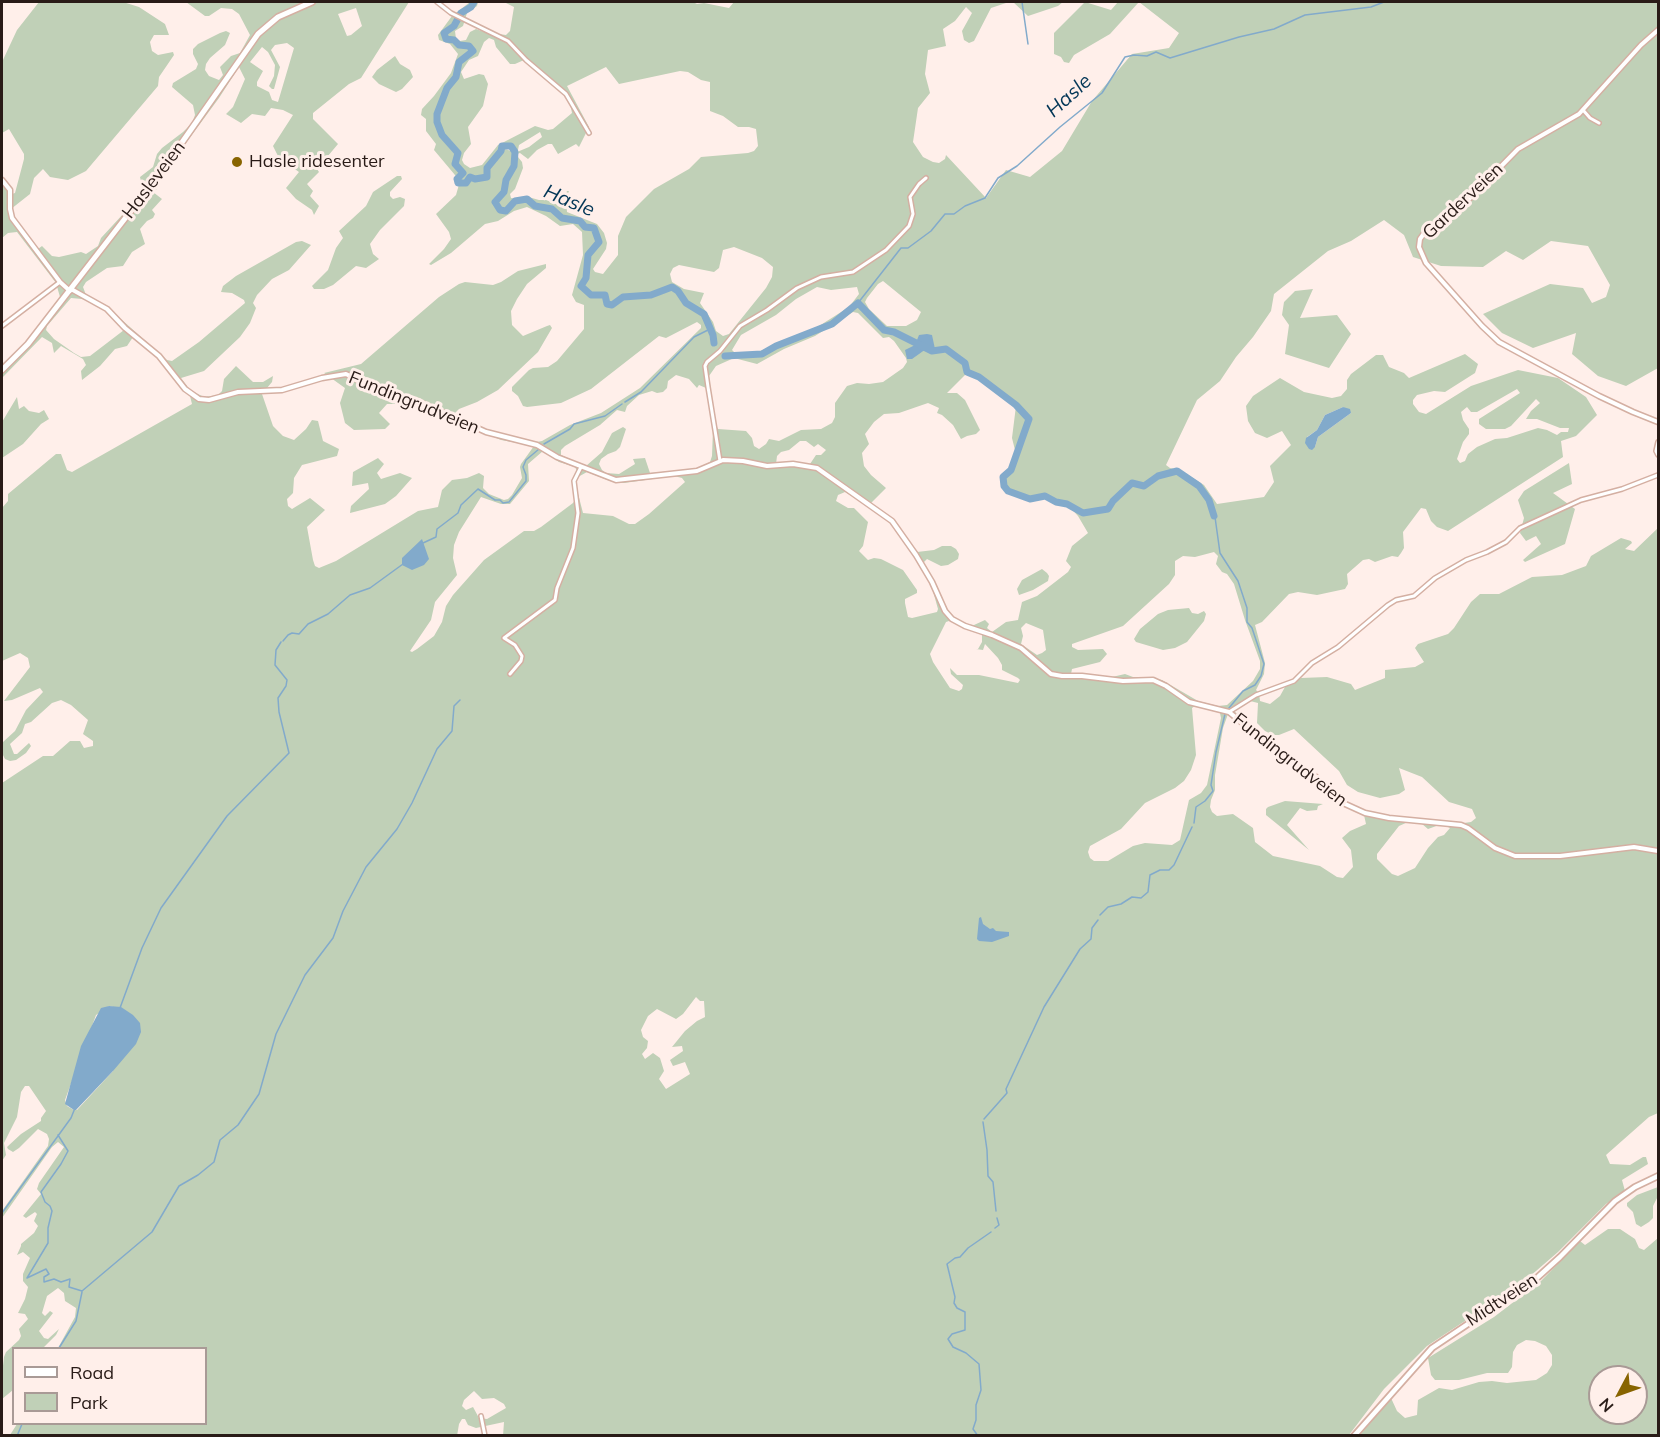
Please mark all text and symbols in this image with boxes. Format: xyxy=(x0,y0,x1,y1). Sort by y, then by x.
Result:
water label: Hasle xyxy=(1041,69,1097,123)
street label: Hasleveien xyxy=(118,137,190,223)
place label: Hasle ridesenter xyxy=(249,151,385,173)
marker: Hasle ridesenter xyxy=(230,155,244,169)
street label: Garderveien xyxy=(1418,158,1508,244)
water label: Hasle xyxy=(540,180,598,222)
street label: Fundingrudveien xyxy=(346,367,482,439)
street label: Fundingrudveien xyxy=(1229,709,1351,811)
street label: Midtveien xyxy=(1462,1269,1542,1331)
legend xyxy=(12,1347,207,1425)
text: Road xyxy=(70,1361,114,1384)
north arrow xyxy=(1588,1365,1648,1425)
text: Park xyxy=(70,1391,108,1414)
text: N xyxy=(1594,1394,1617,1417)

